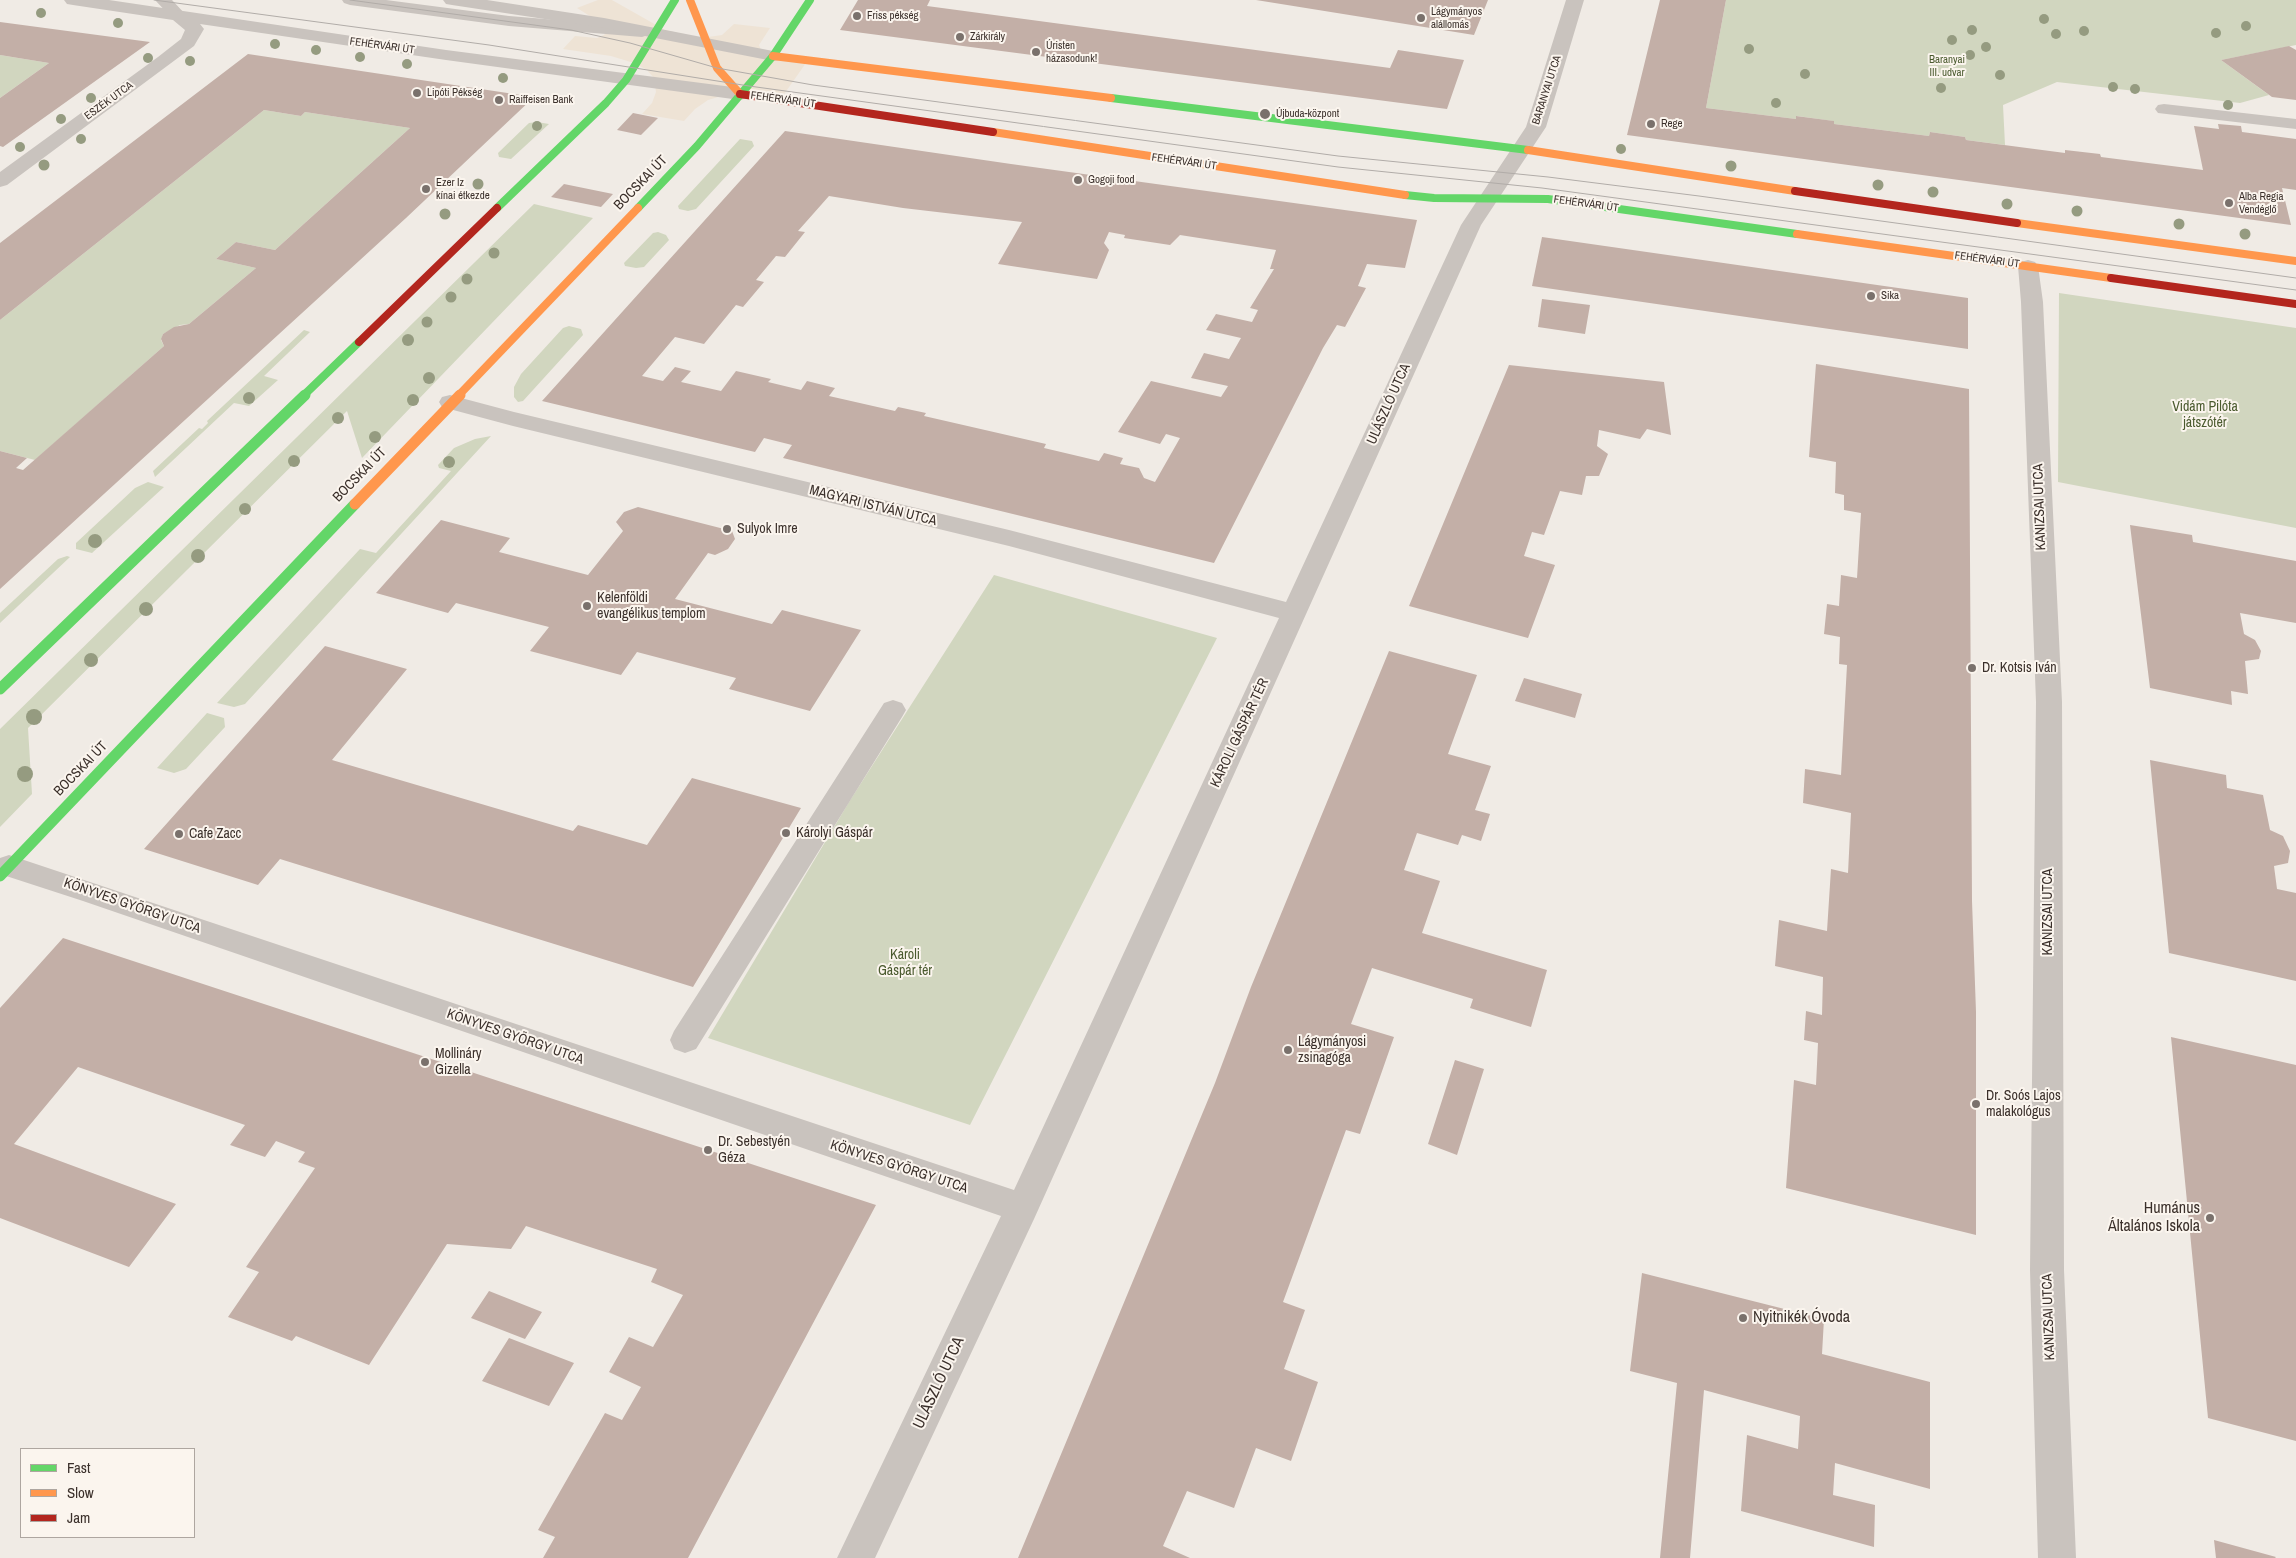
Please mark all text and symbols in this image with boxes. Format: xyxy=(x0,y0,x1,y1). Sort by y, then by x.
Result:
place label: Lágymányos alállomás xyxy=(1431,5,1482,31)
place label: Friss pékség xyxy=(867,9,919,23)
marker: Friss pékség xyxy=(851,10,863,22)
marker: Lágymányos alállomás xyxy=(1415,12,1427,24)
place label: Zárkirály xyxy=(970,30,1005,44)
marker: Zárkirály xyxy=(954,31,966,43)
street label: FEHÉRVÁRI ÚT xyxy=(349,35,415,57)
place label: Úristen házasodunk! xyxy=(1046,39,1097,65)
marker: Úristen házasodunk! xyxy=(1030,46,1042,58)
park label: Baranyai III. udvar xyxy=(1929,53,1965,79)
street label: BARANYAI UTCA xyxy=(1530,54,1564,126)
street label: ESZÉK UTCA xyxy=(82,79,136,123)
place label: Lipóti Pékség xyxy=(427,86,482,100)
marker: Lipóti Pékség xyxy=(411,87,423,99)
street label: FEHÉRVÁRI ÚT xyxy=(750,89,816,111)
place label: Raiffeisen Bank xyxy=(509,93,573,107)
marker: Raiffeisen Bank xyxy=(493,94,505,106)
marker: Újbuda-központ xyxy=(1258,107,1272,121)
place label: Újbuda-központ xyxy=(1276,107,1339,121)
place label: Rege xyxy=(1661,117,1683,131)
marker: Rege xyxy=(1645,118,1657,130)
street label: FEHÉRVÁRI ÚT xyxy=(1151,151,1217,173)
street label: BOCSKAI ÚT xyxy=(611,152,671,214)
place label: Gogoji food xyxy=(1088,173,1135,187)
marker: Gogoji food xyxy=(1072,174,1084,186)
place label: Ezer Iz kínai étkezde xyxy=(436,176,490,202)
marker: Ezer Iz kínai étkezde xyxy=(420,183,432,195)
place label: Alba Regia Vendéglő xyxy=(2239,190,2284,216)
street label: FEHÉRVÁRI ÚT xyxy=(1553,193,1619,215)
marker: Alba Regia Vendéglő xyxy=(2223,197,2235,209)
street label: FEHÉRVÁRI ÚT xyxy=(1954,249,2020,271)
place label: Sika xyxy=(1881,289,1899,303)
marker: Sika xyxy=(1865,290,1877,302)
street label: ULÁSZLÓ UTCA xyxy=(1364,361,1414,447)
park label: Vidám Pilóta játszótér xyxy=(2172,399,2238,432)
street label: BOCSKAI ÚT xyxy=(330,444,390,506)
street label: KANIZSAI UTCA xyxy=(2030,463,2050,551)
street label: MAGYARI ISTVÁN UTCA xyxy=(808,482,938,530)
place label: Sulyok Imre xyxy=(737,521,798,537)
marker: Sulyok Imre xyxy=(721,523,733,535)
place label: Kelenföldi evangélikus templom xyxy=(597,590,705,622)
marker: Kelenföldi evangélikus templom xyxy=(581,600,593,612)
place label: Dr. Kotsis Iván xyxy=(1982,660,2057,676)
marker: Dr. Kotsis Iván xyxy=(1966,662,1978,674)
street label: KÁROLI GÁSPÁR TÉR xyxy=(1207,676,1273,790)
street label: BOCSKAI ÚT xyxy=(51,738,111,800)
place label: Károlyi Gáspár xyxy=(796,825,873,841)
place label: Cafe Zacc xyxy=(189,826,241,842)
marker: Károlyi Gáspár xyxy=(780,827,792,839)
marker: Cafe Zacc xyxy=(173,828,185,840)
street label: KANIZSAI UTCA xyxy=(2040,869,2056,955)
street label: KÖNYVES GYÖRGY UTCA xyxy=(61,875,203,937)
park label: Károli Gáspár tér xyxy=(878,947,932,980)
street label: KÖNYVES GYÖRGY UTCA xyxy=(444,1006,586,1068)
place label: Lágymányosi zsinagóga xyxy=(1298,1034,1366,1066)
marker: Lágymányosi zsinagóga xyxy=(1282,1044,1294,1056)
place label: Mollináry Gizella xyxy=(435,1046,482,1078)
marker: Mollináry Gizella xyxy=(419,1056,431,1068)
place label: Dr. Soós Lajos malakológus xyxy=(1986,1088,2061,1120)
marker: Dr. Soós Lajos malakológus xyxy=(1970,1098,1982,1110)
place label: Dr. Sebestyén Géza xyxy=(718,1134,790,1166)
street label: KÖNYVES GYÖRGY UTCA xyxy=(828,1137,970,1197)
marker: Dr. Sebestyén Géza xyxy=(702,1144,714,1156)
place label: Humánus Általános Iskola xyxy=(2108,1199,2200,1237)
marker: Humánus Általános Iskola xyxy=(2204,1212,2216,1224)
street label: KANIZSAI UTCA xyxy=(2039,1273,2059,1361)
place label: Nyitnikék Óvoda xyxy=(1753,1308,1850,1328)
marker: Nyitnikék Óvoda xyxy=(1737,1312,1749,1324)
street label: ULÁSZLÓ UTCA xyxy=(909,1334,969,1432)
legend xyxy=(20,1448,195,1538)
text: Fast xyxy=(67,1457,90,1478)
text: Slow xyxy=(67,1482,94,1503)
text: Jam xyxy=(67,1507,90,1528)

